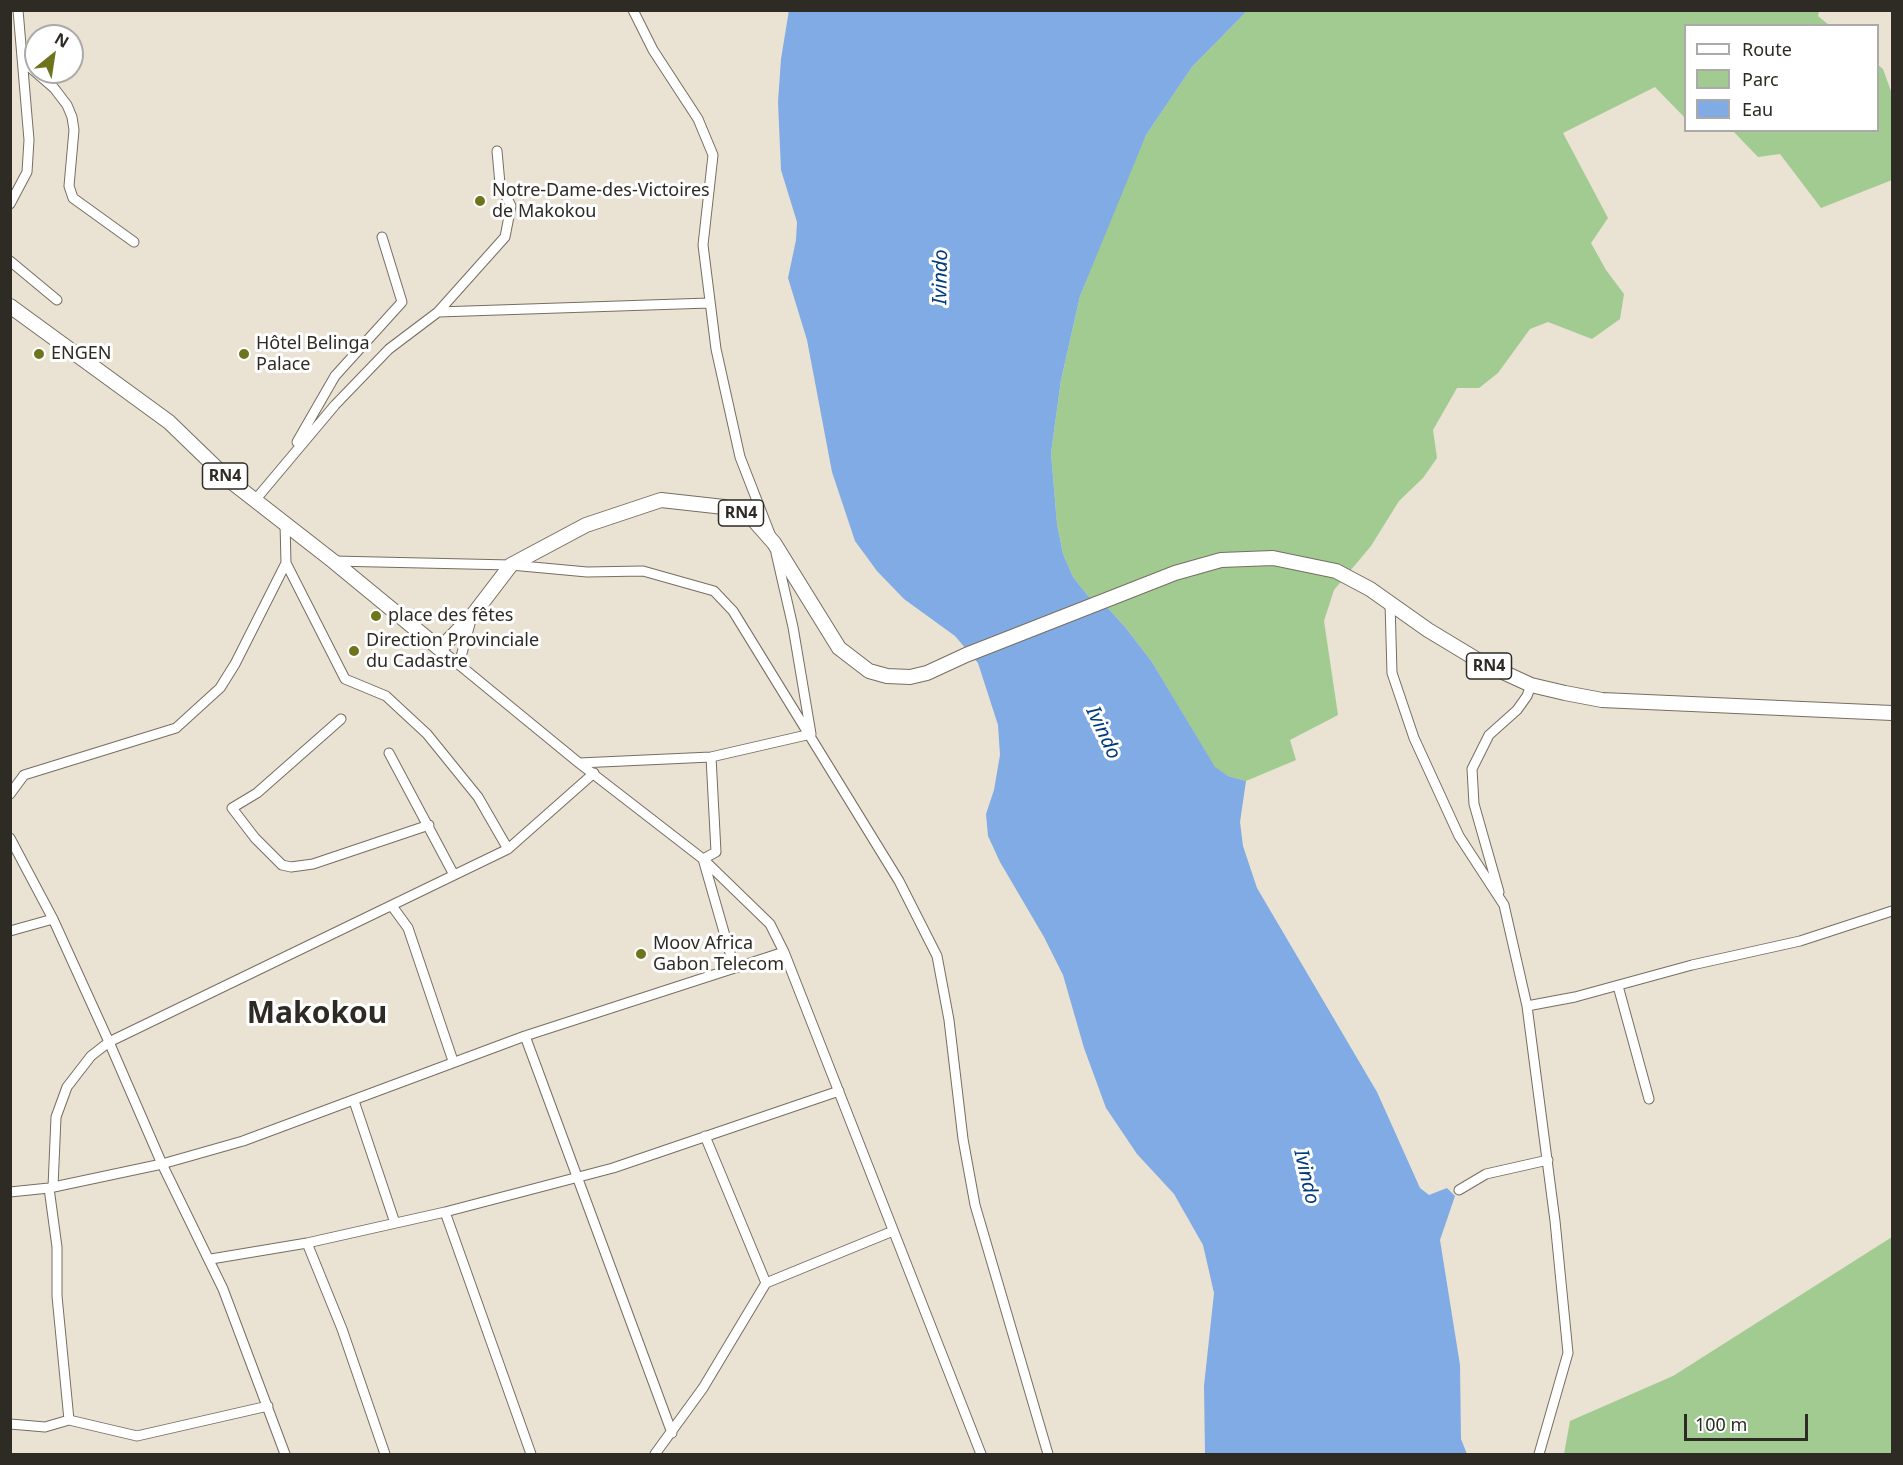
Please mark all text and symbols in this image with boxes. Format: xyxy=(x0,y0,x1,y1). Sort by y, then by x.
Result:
north arrow xyxy=(24,24,84,84)
legend xyxy=(1684,24,1879,132)
text: N xyxy=(51,27,73,53)
text: Route xyxy=(1742,37,1792,61)
text: Parc xyxy=(1742,67,1779,91)
text: Eau xyxy=(1742,97,1773,121)
place label: Notre-Dame-des-Victoires de Makokou xyxy=(492,180,710,222)
marker: Notre-Dame-des-Victoires de Makokou xyxy=(473,194,487,208)
water label: Ivindo xyxy=(929,249,953,305)
place label: Hôtel Belinga Palace xyxy=(256,333,370,376)
place label: ENGEN xyxy=(51,343,111,365)
marker: ENGEN xyxy=(32,347,46,361)
marker: Hôtel Belinga Palace xyxy=(237,347,251,361)
road number: RN4 xyxy=(202,463,248,489)
road number: RN4 xyxy=(718,500,764,526)
place label: place des fêtes xyxy=(388,605,513,627)
marker: place des fêtes xyxy=(369,609,383,623)
place label: Direction Provinciale du Cadastre xyxy=(366,630,539,672)
marker: Direction Provinciale du Cadastre xyxy=(347,644,361,658)
road number: RN4 xyxy=(1466,653,1512,679)
water label: Ivindo xyxy=(1080,703,1126,763)
place label: Moov Africa Gabon Telecom xyxy=(653,933,784,976)
marker: Moov Africa Gabon Telecom xyxy=(634,947,648,961)
district label: Makokou xyxy=(247,996,387,1032)
water label: Ivindo xyxy=(1288,1147,1324,1207)
scale bar xyxy=(1687,1402,1812,1440)
text: 100 m xyxy=(1695,1412,1747,1436)

